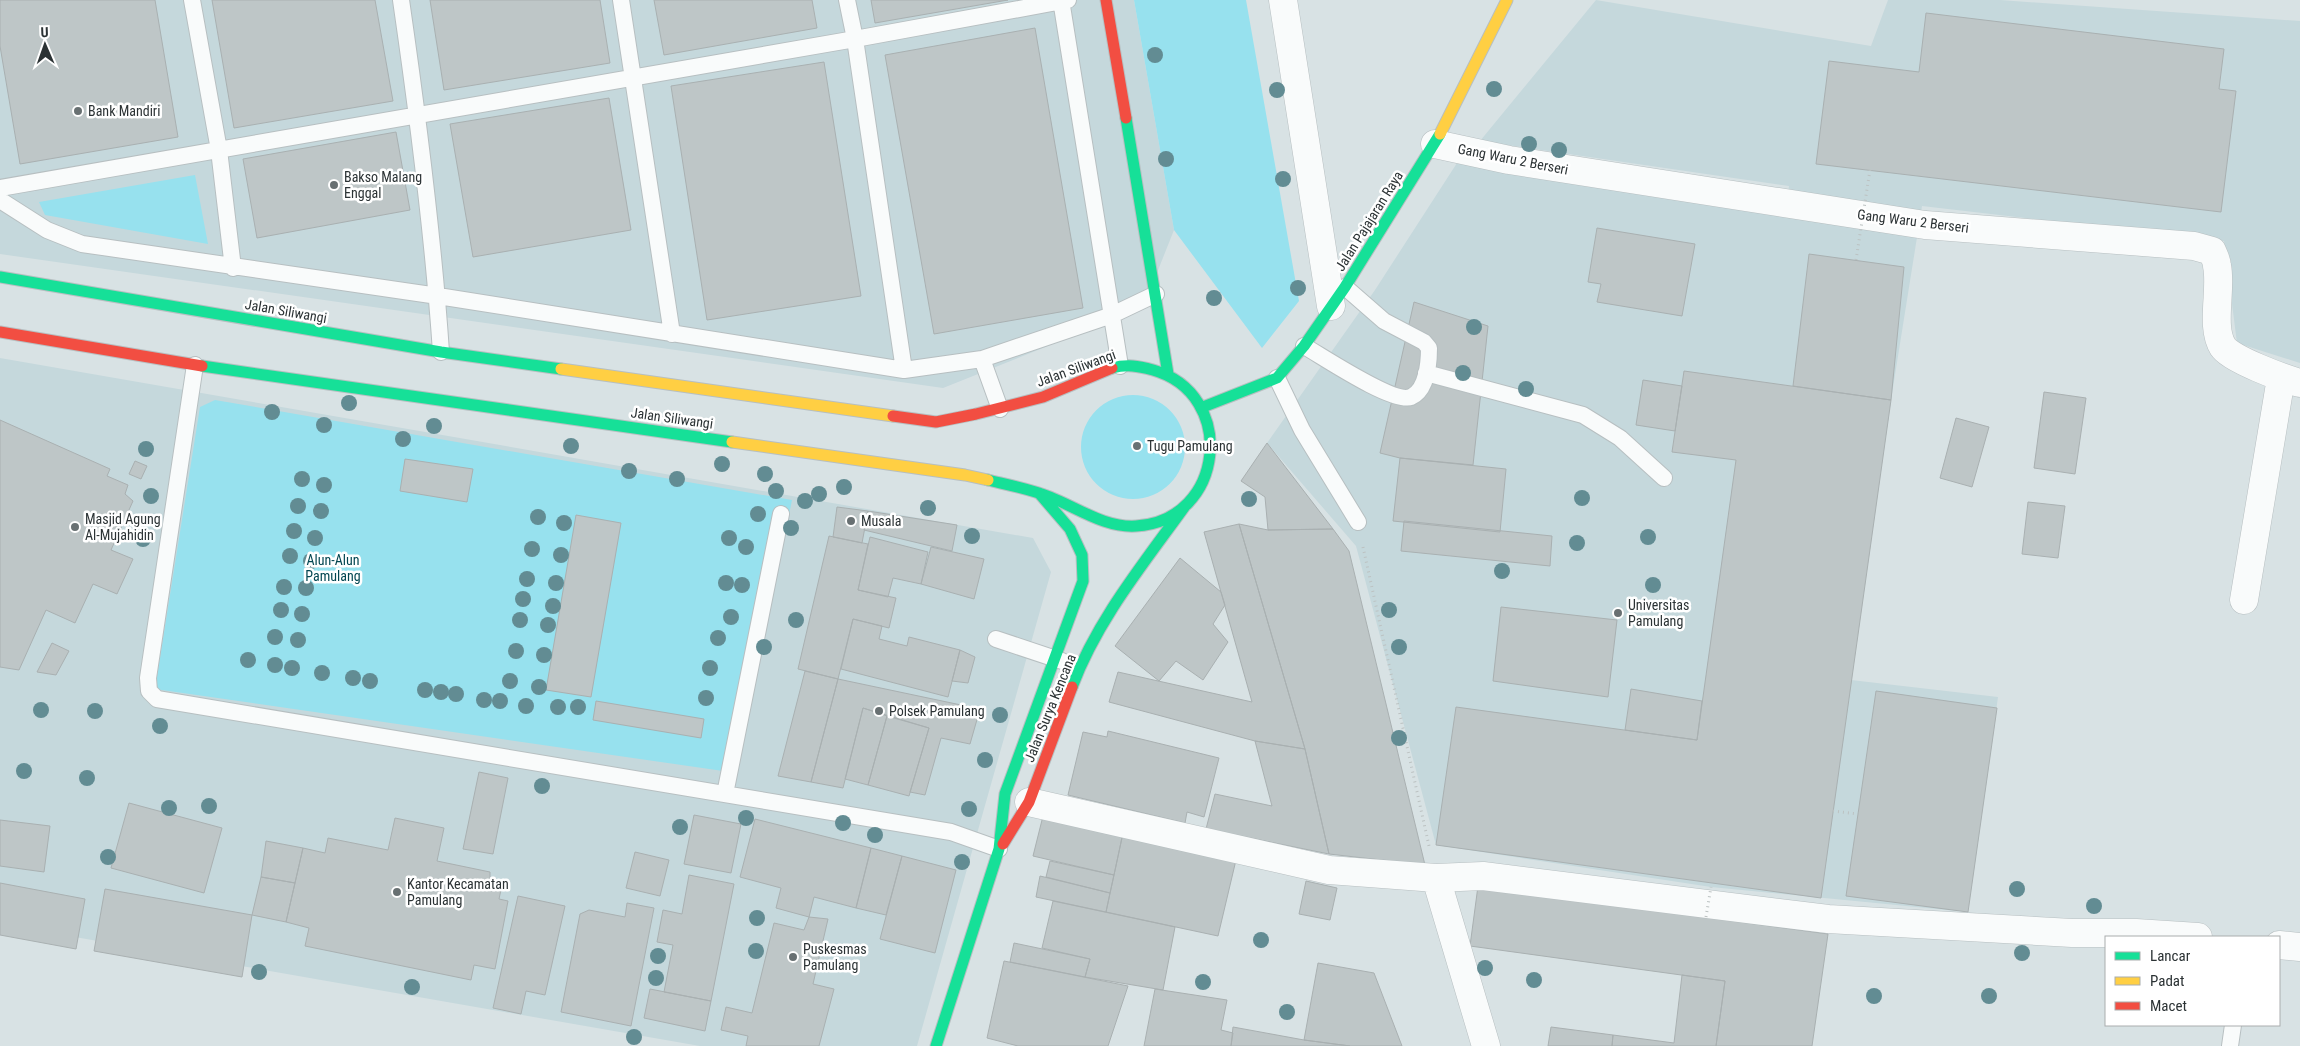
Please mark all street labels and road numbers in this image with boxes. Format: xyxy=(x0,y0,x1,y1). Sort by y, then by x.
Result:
street label: Gang Waru 2 Berseri xyxy=(1456,140,1570,178)
street label: Jalan Pajajaran Raya xyxy=(1332,168,1406,274)
street label: Gang Waru 2 Berseri xyxy=(1856,206,1970,236)
street label: Jalan Siliwangi xyxy=(244,296,328,326)
street label: Jalan Siliwangi xyxy=(1034,346,1118,390)
street label: Jalan Siliwangi xyxy=(630,404,714,432)
street label: Jalan Surya Kencana xyxy=(1021,652,1079,764)

